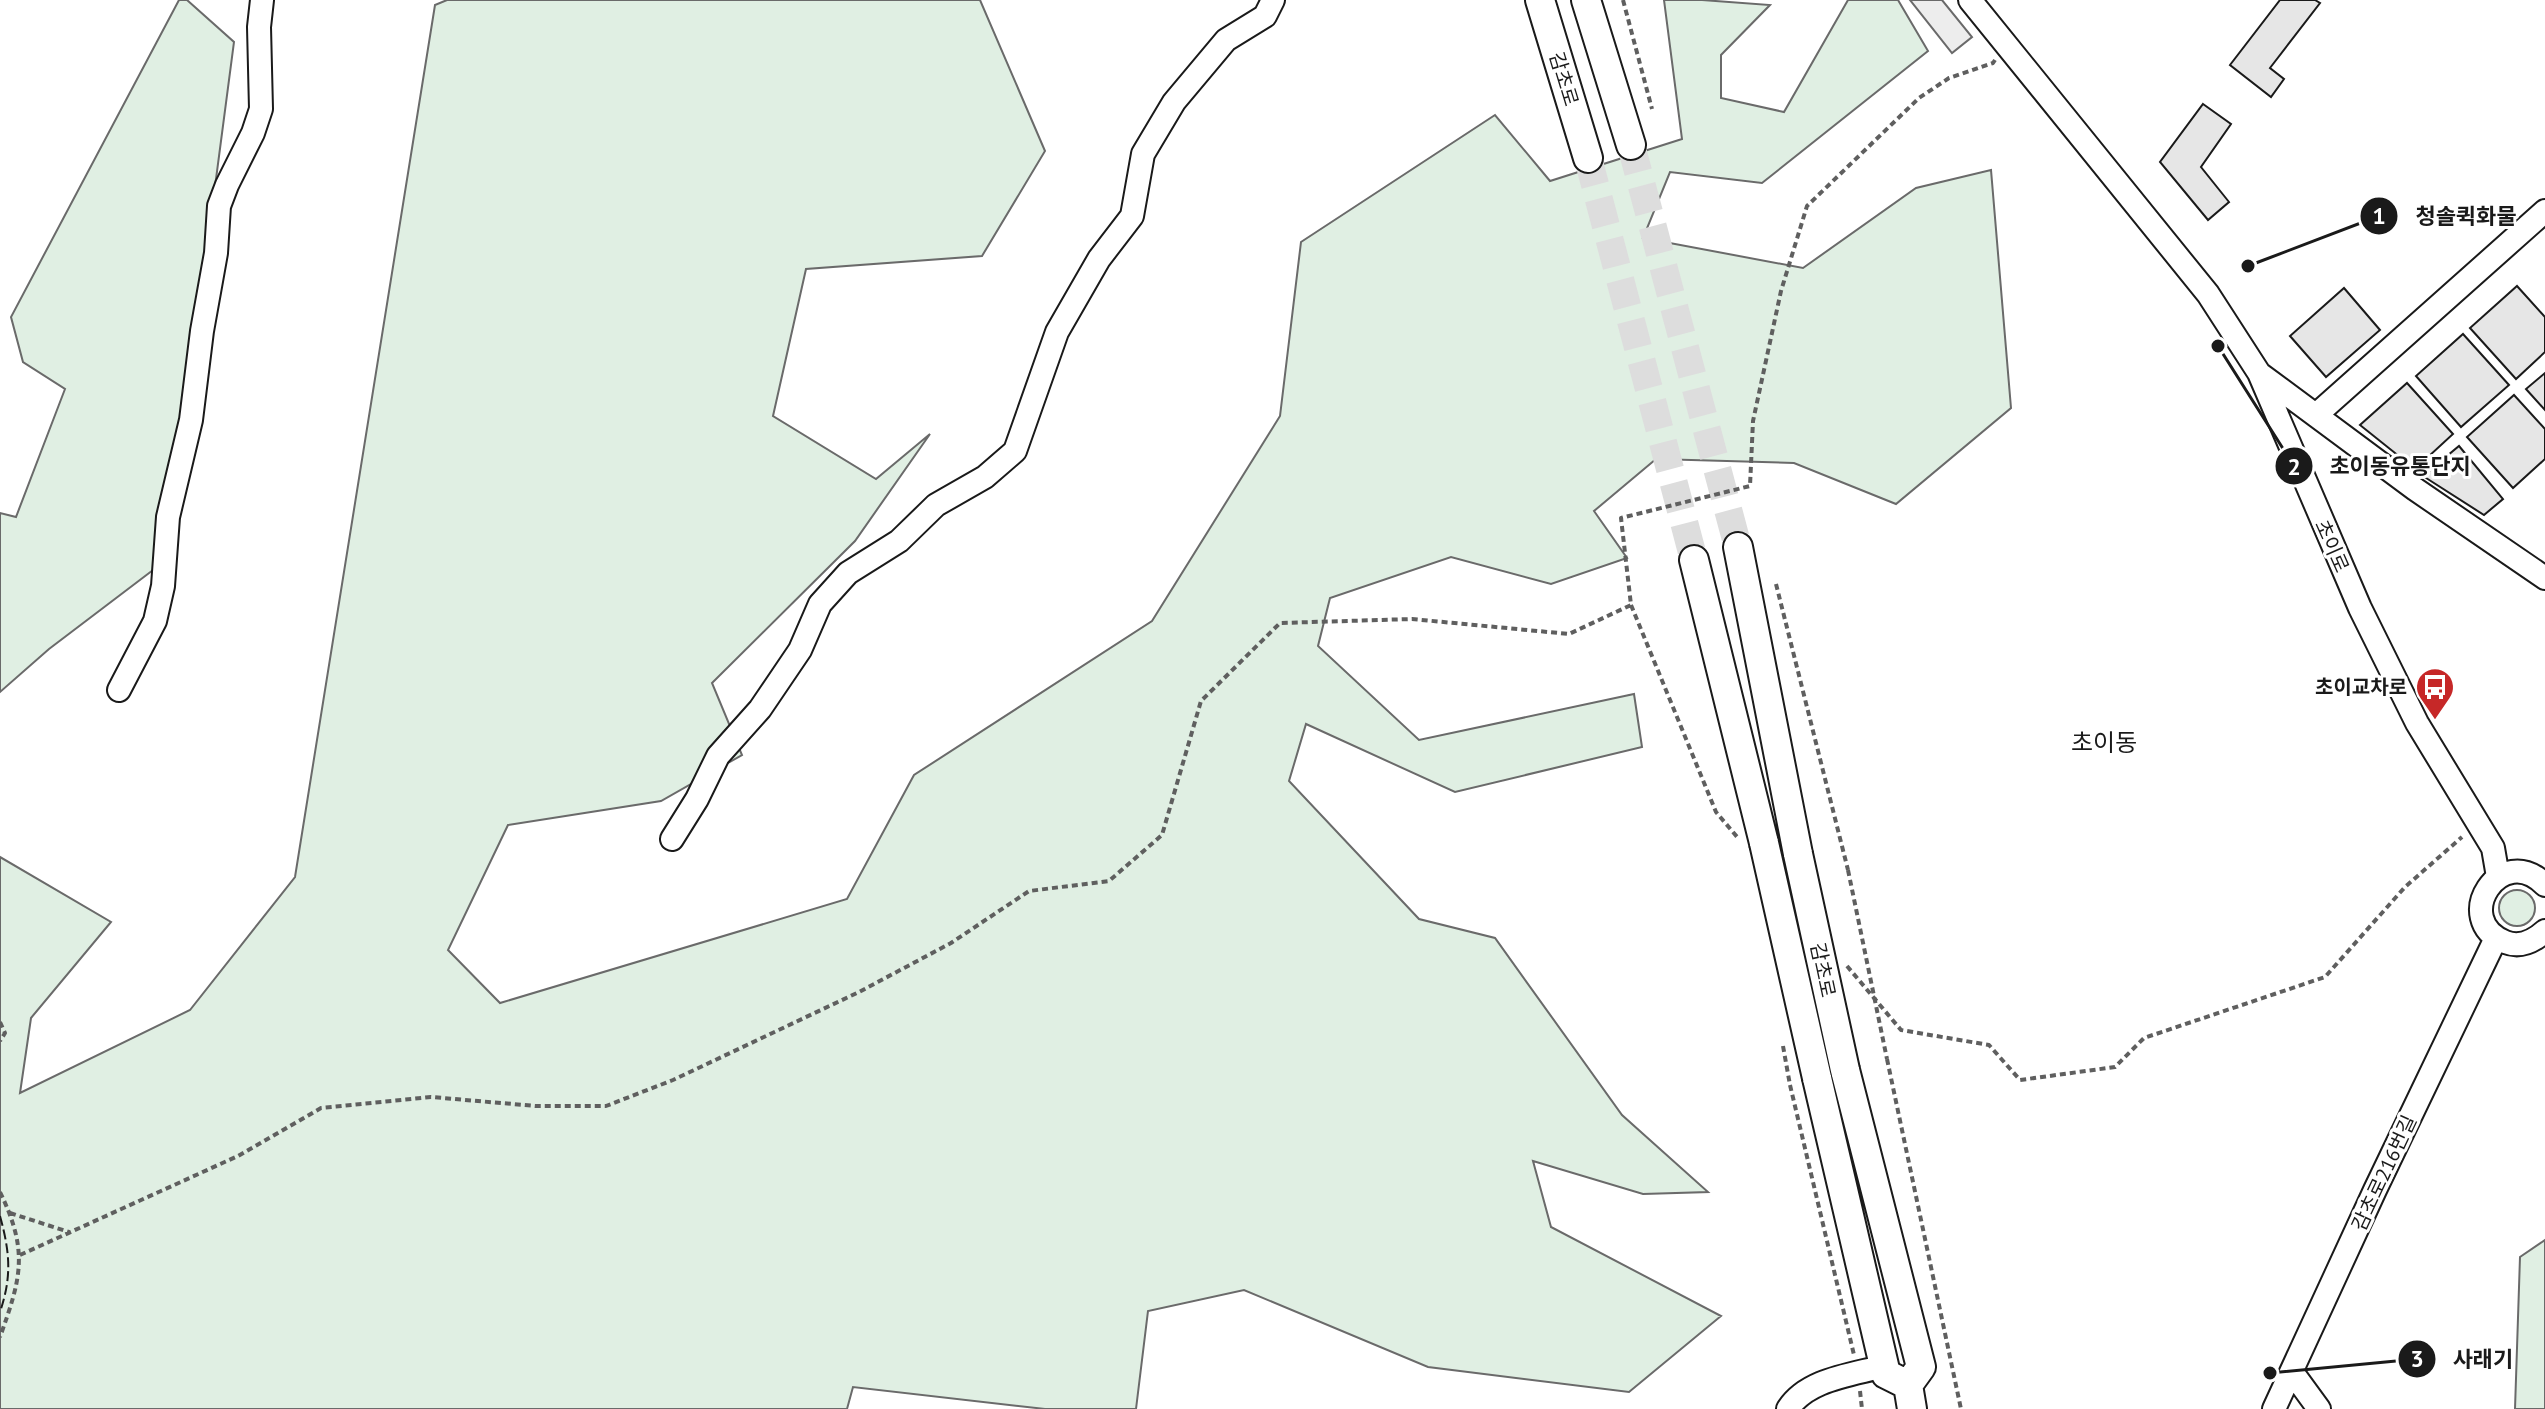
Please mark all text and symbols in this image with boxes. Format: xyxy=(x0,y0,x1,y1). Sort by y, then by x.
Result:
street label: 감초로 xyxy=(1543,49,1585,109)
callout: 청솔퀵화물 xyxy=(2359,193,2533,239)
text: 1 xyxy=(2372,200,2386,231)
text: 청솔퀵화물 xyxy=(2415,202,2517,230)
callout: 초이동유통단지 xyxy=(2274,443,2487,489)
text: 2 xyxy=(2287,451,2301,482)
text: 초이동유통단지 xyxy=(2329,452,2471,480)
street label: 초이로 xyxy=(2309,515,2355,577)
bus stop icon: 초이교차로 xyxy=(2414,666,2456,721)
place label: 초이교차로 xyxy=(2315,674,2407,700)
district label: 초이동 xyxy=(2071,727,2137,758)
street label: 감초로 xyxy=(1805,940,1841,1000)
street label: 감초로216번길 xyxy=(2346,1111,2422,1235)
callout: 사래기 xyxy=(2397,1336,2530,1382)
text: 3 xyxy=(2410,1343,2424,1374)
text: 사래기 xyxy=(2453,1345,2513,1373)

